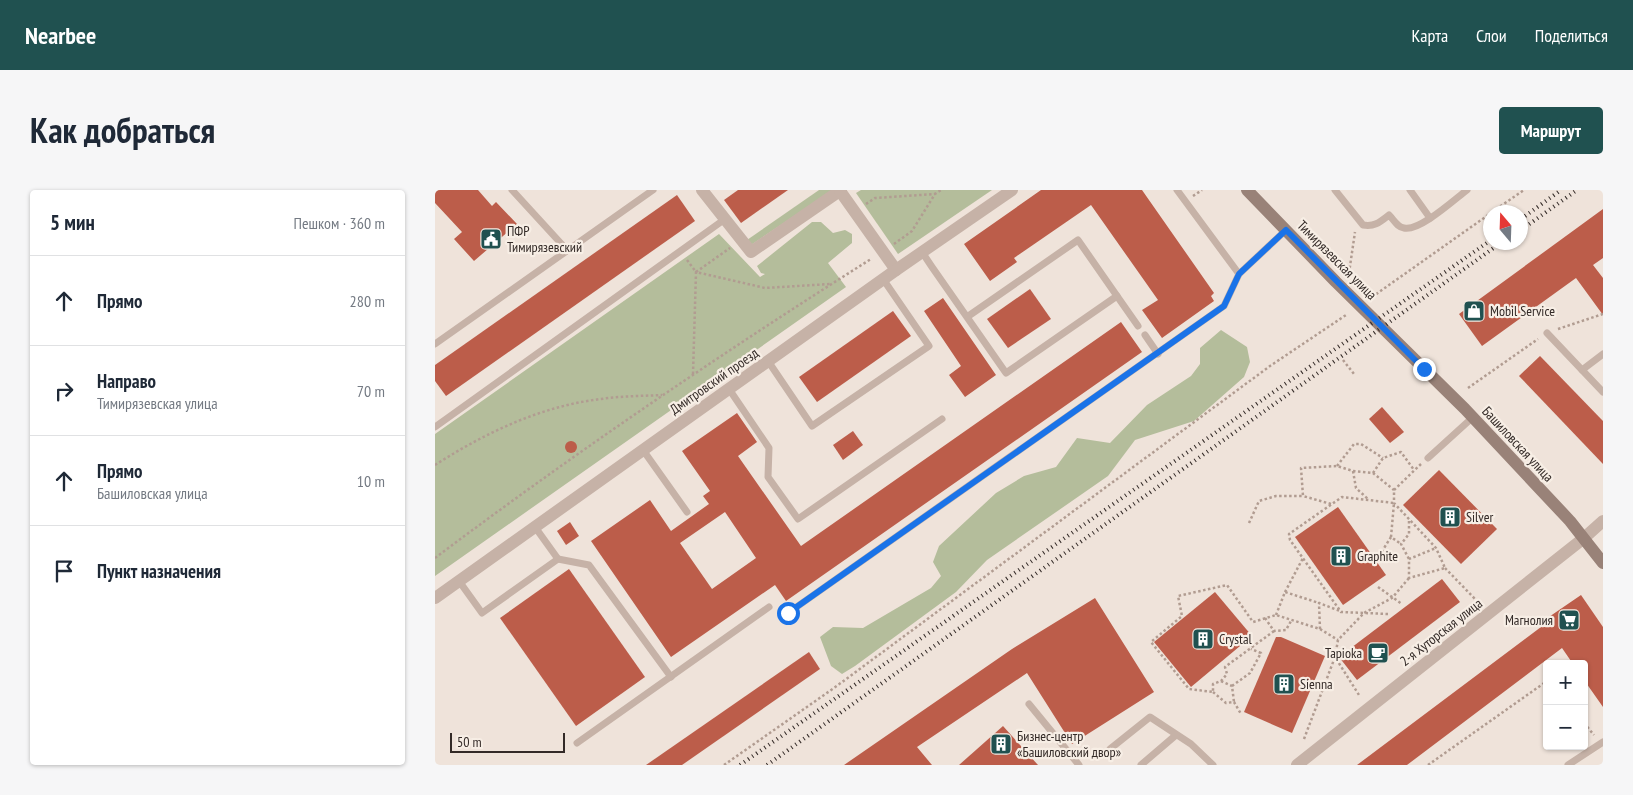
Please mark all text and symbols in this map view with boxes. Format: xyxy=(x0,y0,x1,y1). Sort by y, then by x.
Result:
text: Nearbee xyxy=(25,20,96,51)
text: Карта xyxy=(1411,24,1448,47)
text: Слои xyxy=(1476,24,1507,47)
text: Поделиться xyxy=(1535,24,1608,47)
text: Как добраться xyxy=(30,107,215,153)
button: Маршрут xyxy=(1499,107,1603,154)
north arrow xyxy=(1483,205,1528,250)
text: 5 мин xyxy=(50,209,95,236)
text: Пешком · 360 m xyxy=(294,213,385,233)
street label: Тимирязевская улица xyxy=(1293,216,1381,304)
place label: ПФР Тимирязевский xyxy=(507,222,582,256)
public building icon: ПФР Тимирязевский xyxy=(479,227,503,251)
icon: ahead xyxy=(50,287,78,315)
text: Прямо xyxy=(97,289,142,313)
text: 280 m xyxy=(350,291,385,311)
shop icon: Mobil Service xyxy=(1462,299,1486,323)
place label: Mobil Service xyxy=(1490,302,1555,320)
street label: Дмитровский проезд xyxy=(666,344,762,418)
route end xyxy=(1413,358,1436,381)
text: Направо xyxy=(97,369,156,393)
icon: right xyxy=(50,377,78,405)
text: 70 m xyxy=(357,381,385,401)
text: Тимирязевская улица xyxy=(97,393,218,413)
street label: Башиловская улица xyxy=(1478,402,1558,486)
text: Прямо xyxy=(97,459,142,483)
icon: ahead xyxy=(50,467,78,495)
text: 10 m xyxy=(357,471,385,491)
text: Башиловская улица xyxy=(97,483,208,503)
building icon: Silver xyxy=(1438,505,1462,529)
place label: Silver xyxy=(1466,508,1494,526)
building icon: Graphite xyxy=(1329,544,1353,568)
place label: Graphite xyxy=(1357,547,1398,565)
icon: arrive xyxy=(50,557,78,585)
text: Пункт назначения xyxy=(97,559,221,583)
street label: 2-я Хуторская улица xyxy=(1396,594,1486,670)
route start xyxy=(777,602,800,625)
supermarket icon: Магнолия xyxy=(1557,608,1581,632)
place label: Магнолия xyxy=(1505,611,1553,629)
building icon: Crystal xyxy=(1191,627,1215,651)
place label: Crystal xyxy=(1219,630,1253,648)
cafe icon: Tapioka xyxy=(1366,641,1390,665)
place label: Tapioka xyxy=(1325,644,1362,662)
map controls xyxy=(1543,660,1588,750)
button: + xyxy=(1543,660,1588,705)
building icon: Sienna xyxy=(1272,672,1296,696)
place label: Sienna xyxy=(1300,675,1333,693)
button: − xyxy=(1543,705,1588,750)
place label: Бизнес-центр «Башиловский двор» xyxy=(1017,727,1121,761)
scale bar xyxy=(450,730,565,753)
building icon: Бизнес-центр «Башиловский двор» xyxy=(989,732,1013,756)
text: 50 m xyxy=(457,733,482,751)

